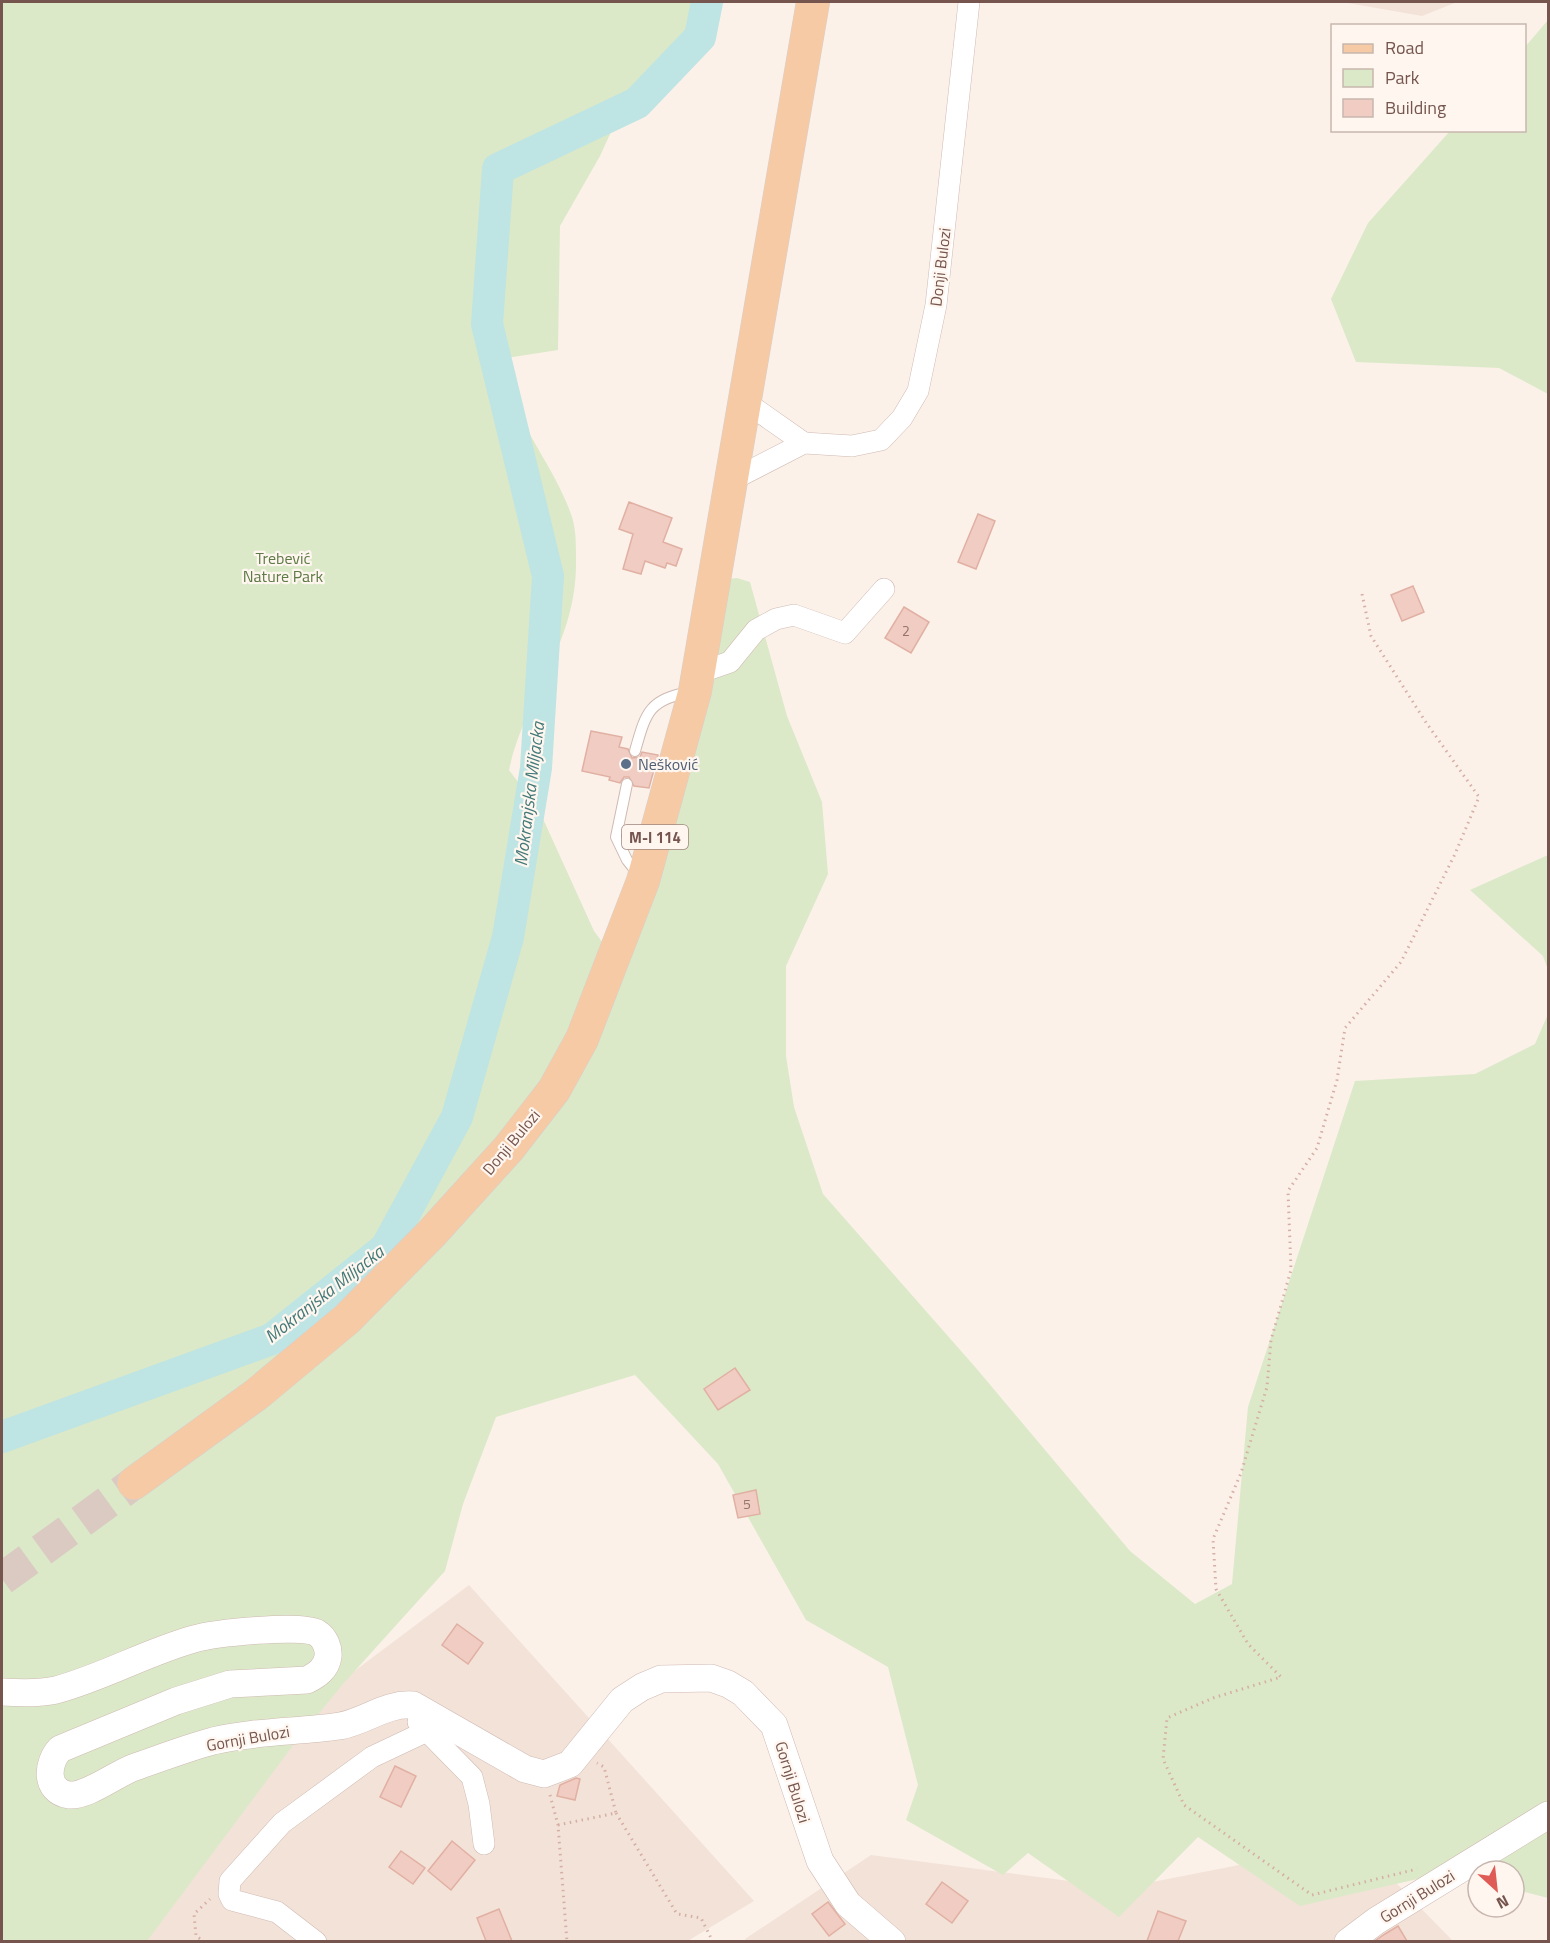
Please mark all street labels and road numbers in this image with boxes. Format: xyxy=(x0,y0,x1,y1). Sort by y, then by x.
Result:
street label: Donji Bulozi xyxy=(923,226,957,308)
road number: M-I 114 xyxy=(622,825,688,849)
street label: Donji Bulozi xyxy=(476,1104,546,1180)
street label: Gornji Bulozi xyxy=(204,1719,292,1757)
street label: Gornji Bulozi xyxy=(769,1738,817,1826)
street label: Gornji Bulozi xyxy=(1375,1864,1459,1928)

